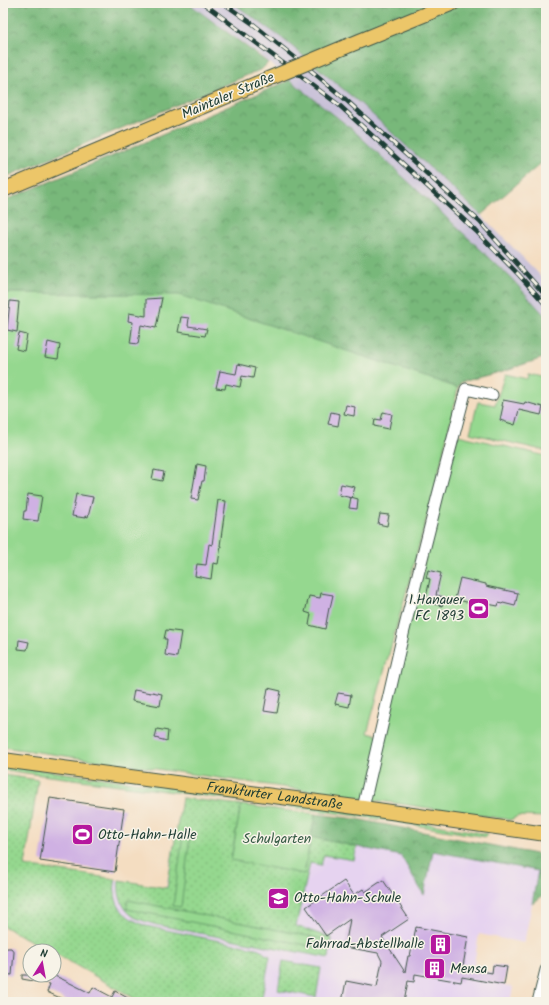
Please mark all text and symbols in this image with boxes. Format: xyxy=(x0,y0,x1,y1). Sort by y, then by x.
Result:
street label: Maintaler Straße xyxy=(178,66,278,125)
place label: 1.Hanauer FC 1893 xyxy=(409,589,465,627)
sports icon: 1.Hanauer FC 1893 xyxy=(466,595,492,621)
street label: Frankfurter Landstraße xyxy=(205,776,345,816)
sports icon: Otto-Hahn-Halle xyxy=(69,822,95,848)
place label: Otto-Hahn-Halle xyxy=(98,824,197,846)
park label: Schulgarten xyxy=(243,828,311,850)
school or university icon: Otto-Hahn-Schule xyxy=(266,885,292,911)
place label: Otto-Hahn-Schule xyxy=(294,887,402,909)
building icon: Fahrrad-Abstellhalle xyxy=(427,931,453,957)
place label: Fahrrad-Abstellhalle xyxy=(306,933,425,955)
north arrow xyxy=(22,943,62,983)
text: N xyxy=(39,945,49,964)
building icon: Mensa xyxy=(422,956,448,982)
place label: Mensa xyxy=(450,958,487,980)

